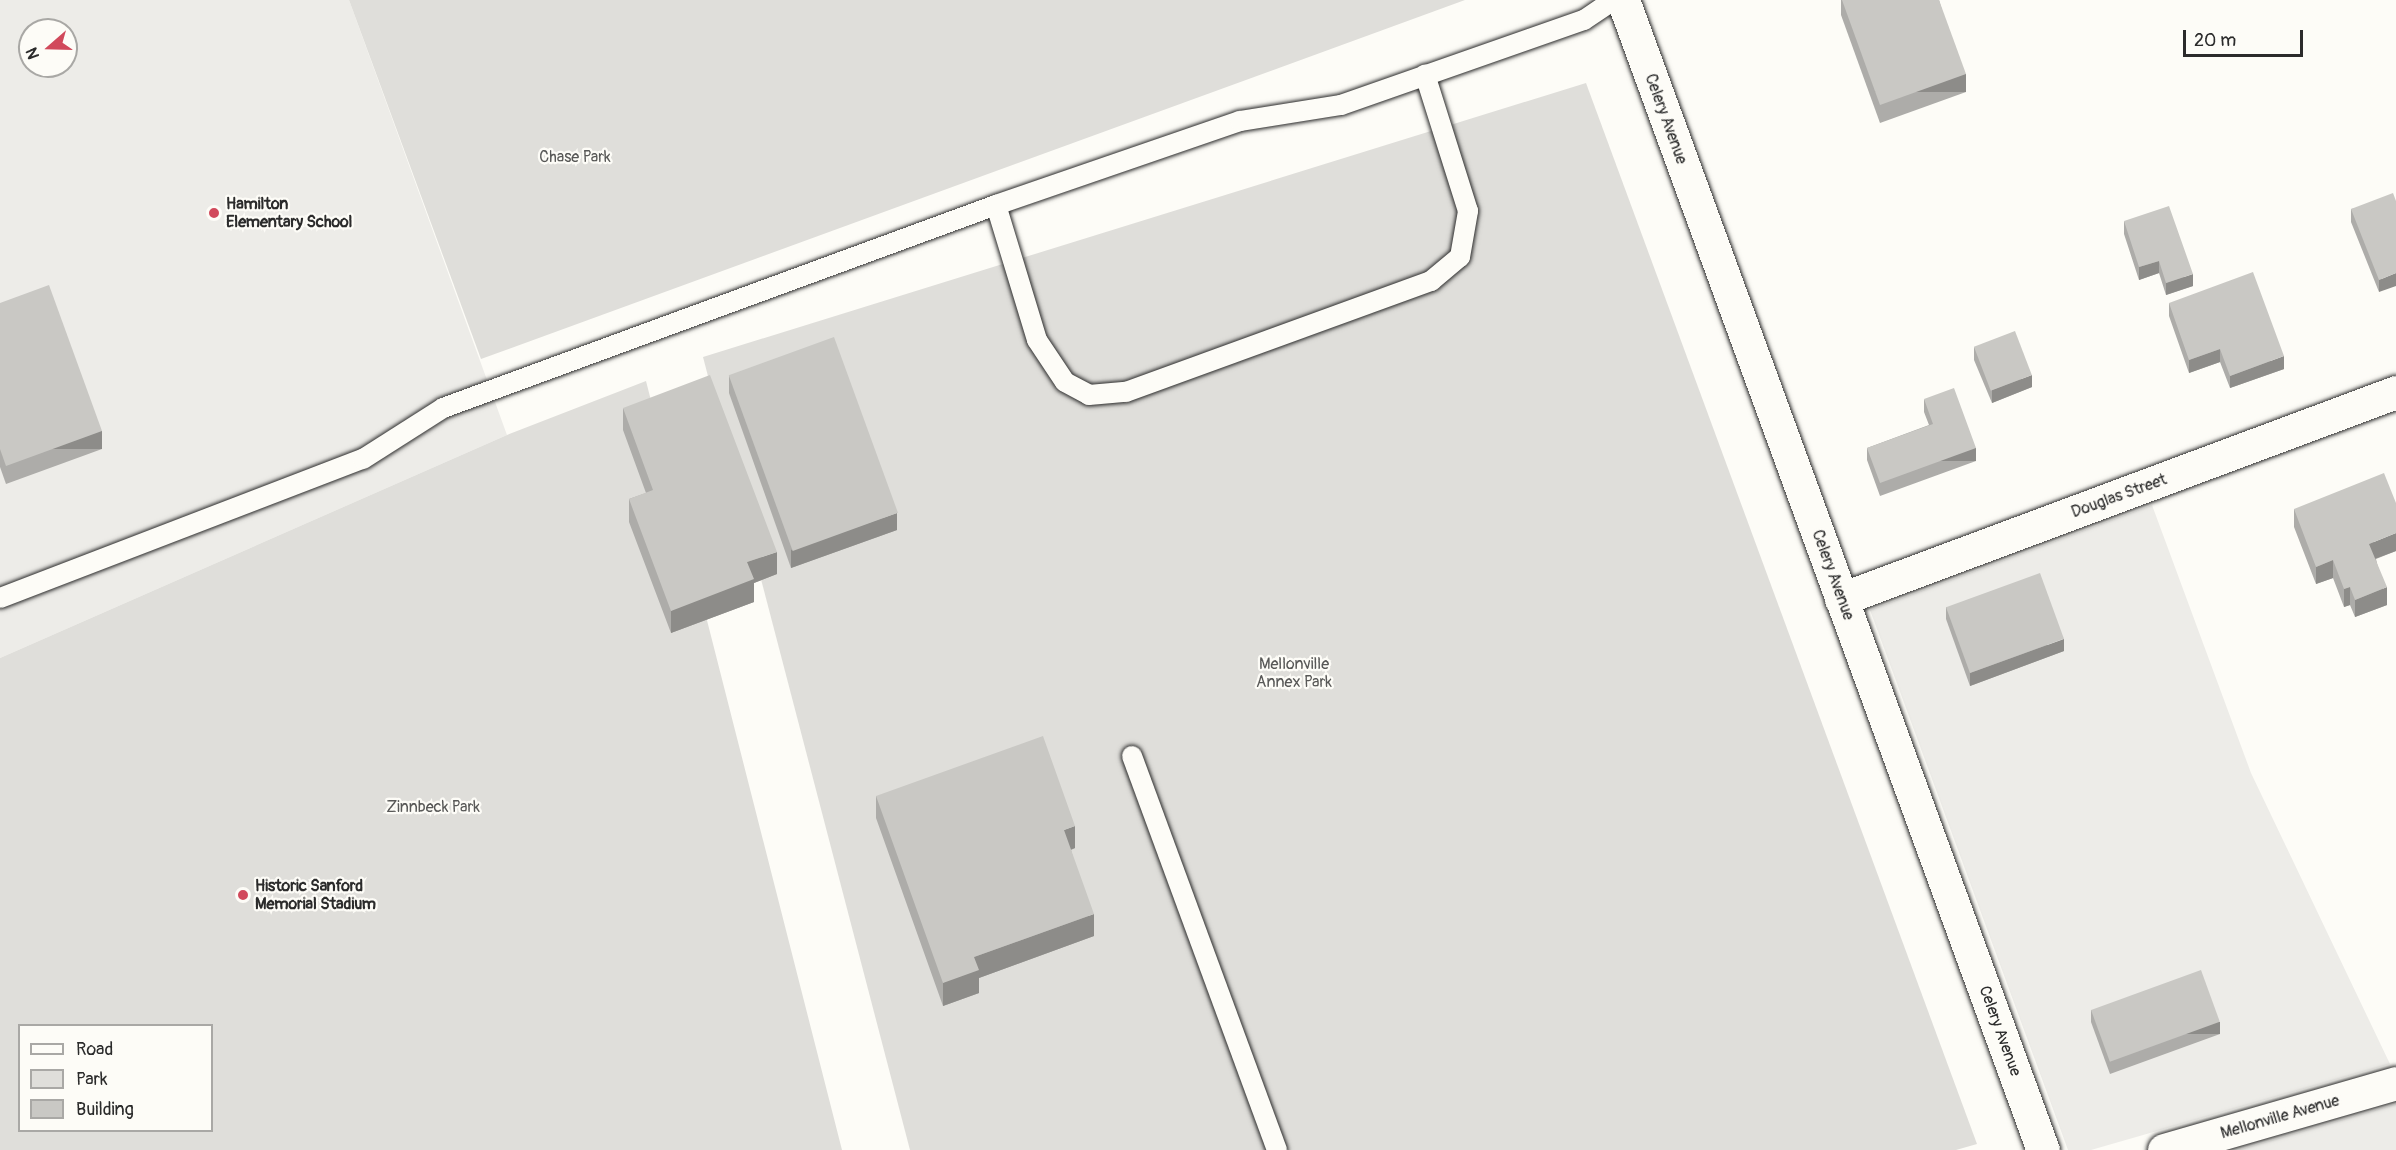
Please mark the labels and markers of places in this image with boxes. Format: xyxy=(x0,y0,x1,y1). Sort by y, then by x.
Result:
place label: Hamilton Elementary School xyxy=(226,194,352,232)
marker: Hamilton Elementary School xyxy=(207,206,221,220)
place label: Historic Sanford Memorial Stadium xyxy=(255,876,376,914)
marker: Historic Sanford Memorial Stadium xyxy=(236,888,250,902)

